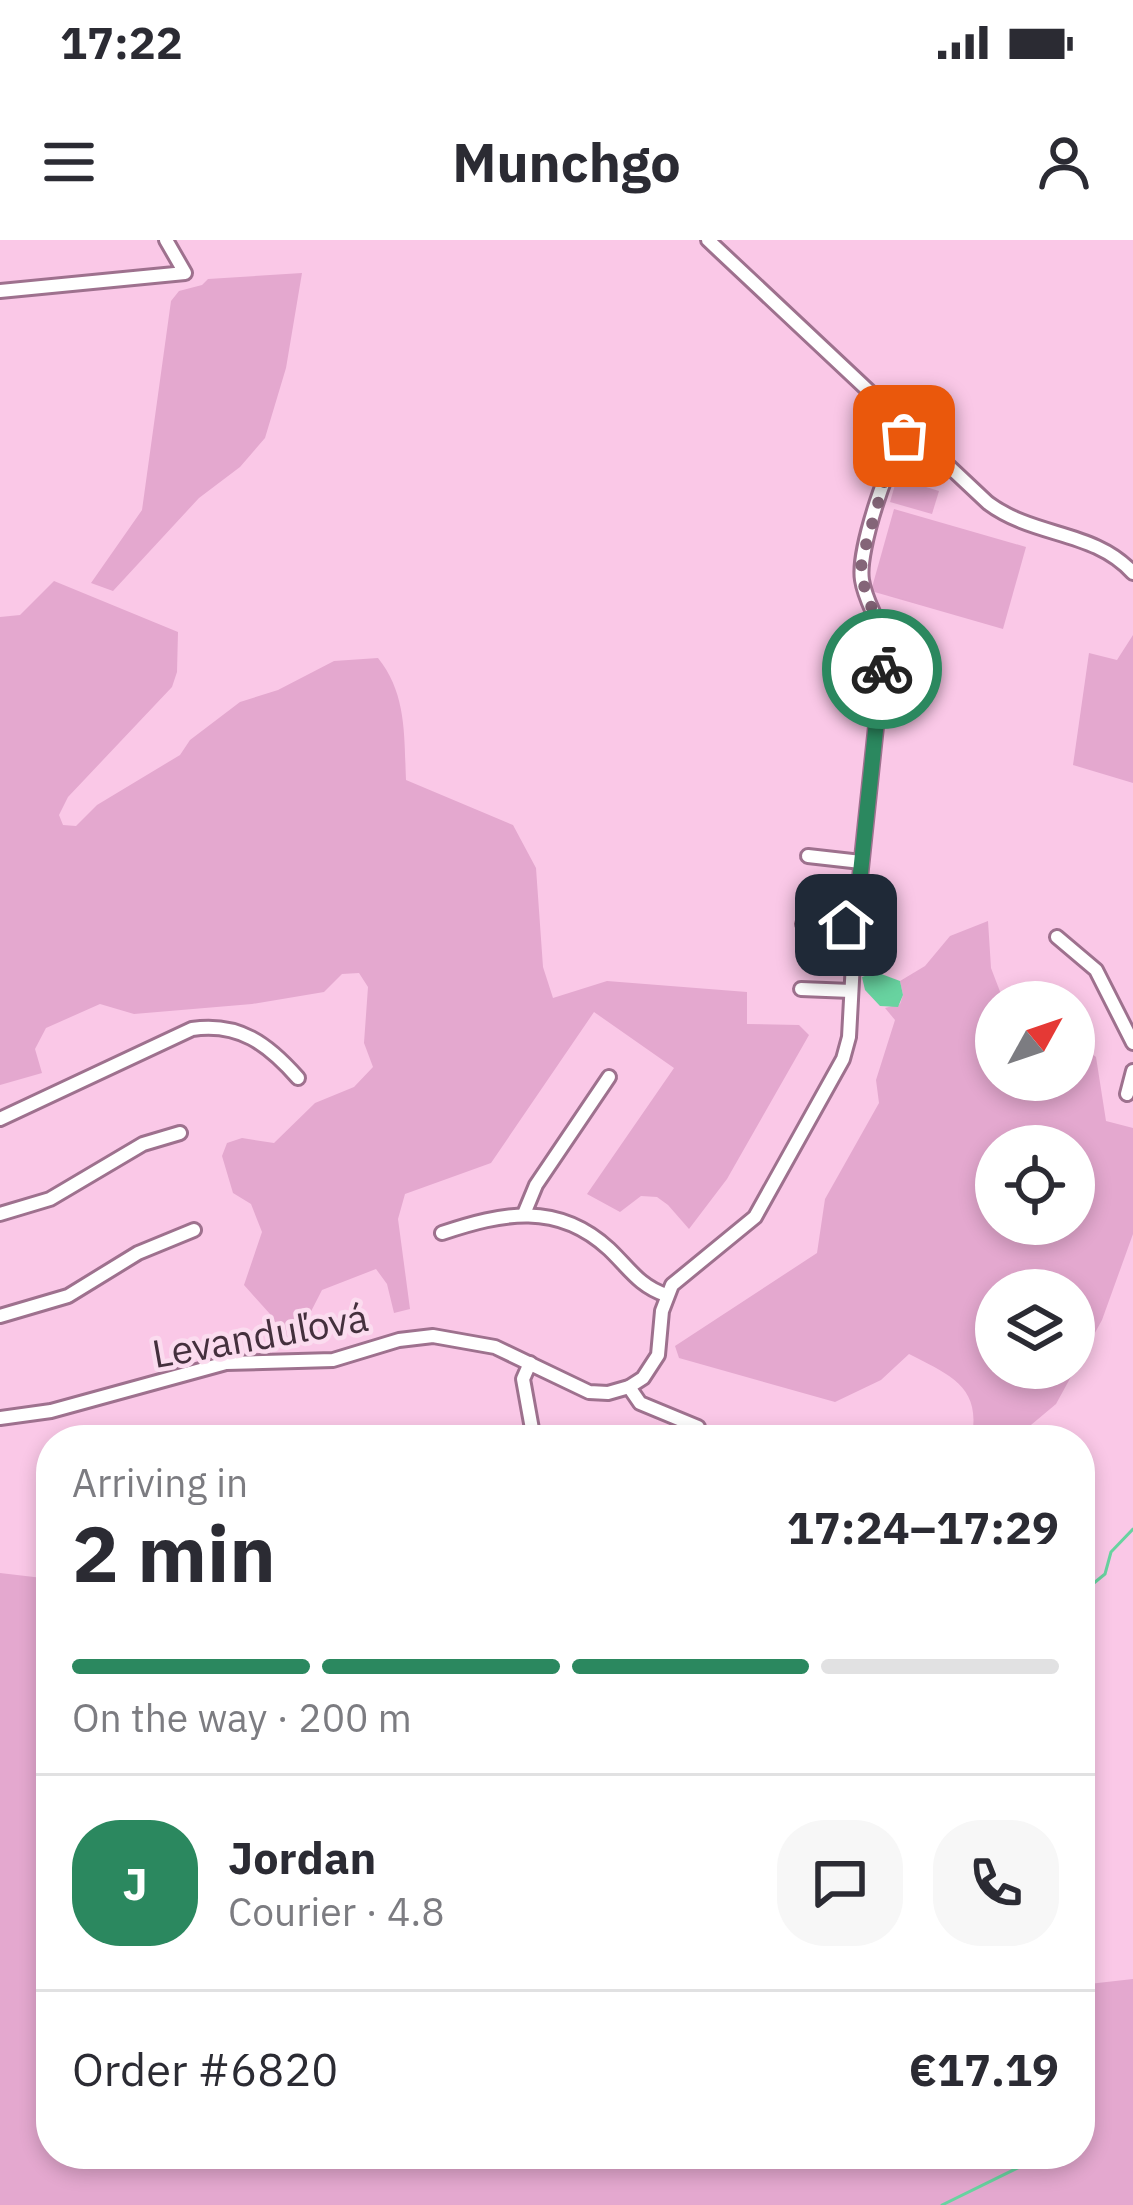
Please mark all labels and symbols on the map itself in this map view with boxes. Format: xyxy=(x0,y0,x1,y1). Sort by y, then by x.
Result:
pin xyxy=(853,385,955,487)
courier xyxy=(822,609,942,729)
pin xyxy=(795,874,897,976)
north arrow xyxy=(975,981,1095,1101)
street label: Levanduľová xyxy=(148,1291,372,1379)

